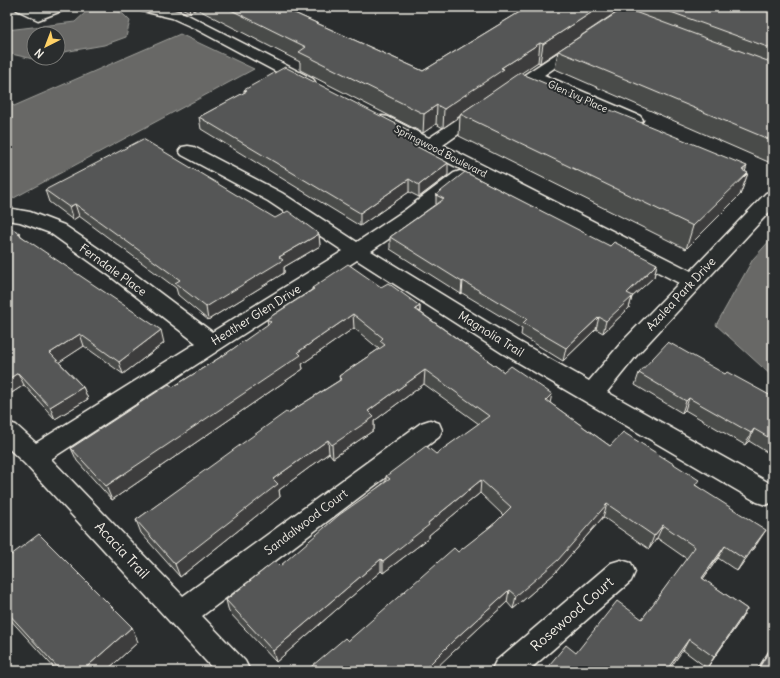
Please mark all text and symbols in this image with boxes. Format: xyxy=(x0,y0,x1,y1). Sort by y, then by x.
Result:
north arrow xyxy=(26,26,66,66)
text: N xyxy=(32,46,47,61)
street label: Glen Ivy Place xyxy=(546,77,610,115)
street label: Springwood Boulevard xyxy=(392,122,489,181)
street label: Ferndale Place xyxy=(77,240,150,299)
street label: Azalea Park Drive xyxy=(643,254,719,334)
street label: Heather Glen Drive xyxy=(208,281,303,348)
street label: Magnolia Trail xyxy=(456,308,527,360)
street label: Sandalwood Court xyxy=(261,485,350,558)
street label: Acacia Trail xyxy=(91,518,153,582)
street label: Rosewood Court xyxy=(527,573,618,655)

